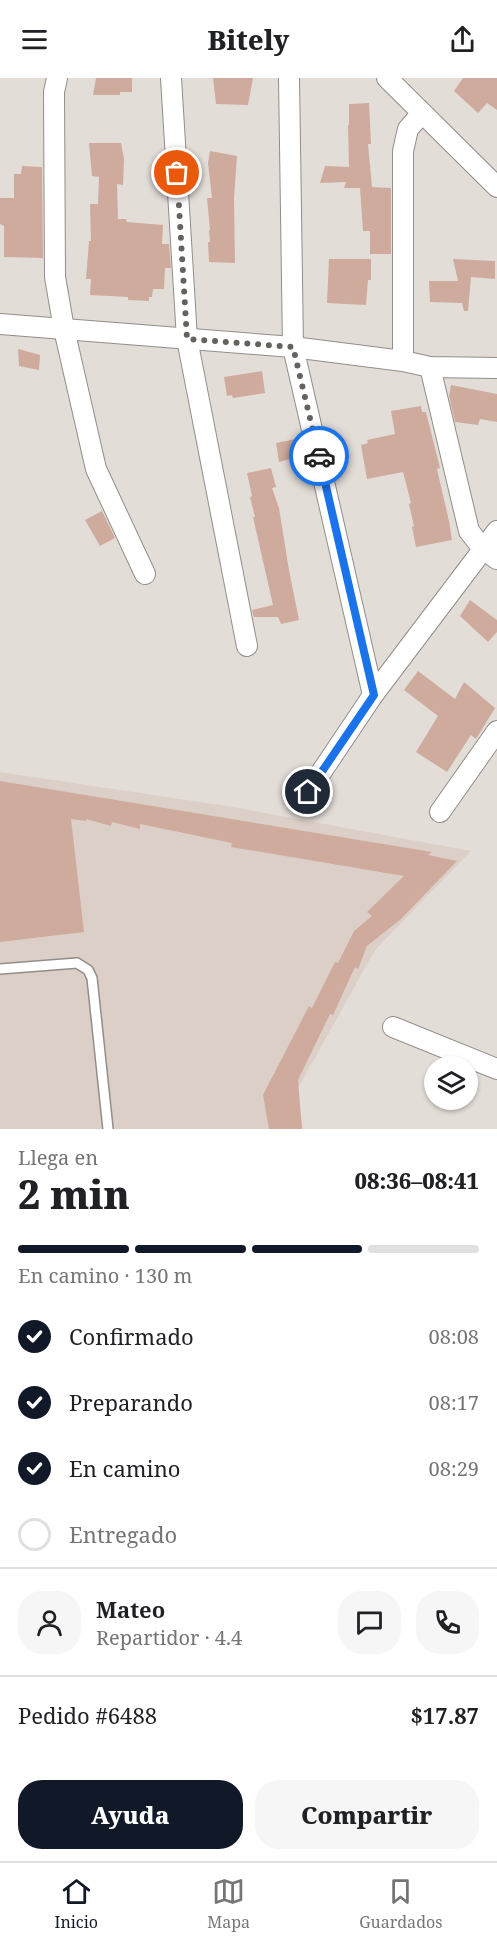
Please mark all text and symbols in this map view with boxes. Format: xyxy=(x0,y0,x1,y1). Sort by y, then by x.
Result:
text: Bitely xyxy=(208,21,289,58)
icon: menu xyxy=(18,23,51,56)
icon: share xyxy=(446,23,479,56)
pin xyxy=(151,147,202,198)
icon: bag xyxy=(160,156,193,189)
courier xyxy=(289,426,349,486)
icon: car xyxy=(303,440,336,473)
pin xyxy=(282,766,333,817)
icon: home xyxy=(291,775,324,808)
map controls xyxy=(424,1056,478,1110)
button: layers xyxy=(424,1056,478,1110)
text: Llega en xyxy=(18,1144,98,1171)
text: 08:36–08:41 xyxy=(355,1165,479,1195)
text: 2 min xyxy=(18,1167,130,1220)
text: En camino · 130 m xyxy=(18,1262,192,1289)
icon: check xyxy=(18,1320,51,1353)
text: Confirmado xyxy=(69,1321,194,1351)
text: 08:08 xyxy=(429,1323,479,1350)
icon: check xyxy=(18,1386,51,1419)
text: Preparando xyxy=(69,1387,193,1417)
text: 08:17 xyxy=(429,1389,479,1416)
icon: check xyxy=(18,1452,51,1485)
text: En camino xyxy=(69,1453,181,1483)
text: 08:29 xyxy=(429,1455,479,1482)
text: Entregado xyxy=(69,1519,177,1549)
button: person xyxy=(18,1591,81,1654)
button: chat xyxy=(338,1591,401,1654)
button: phone xyxy=(416,1591,479,1654)
text: Mateo xyxy=(96,1594,165,1624)
text: Repartidor · 4.4 xyxy=(96,1624,242,1651)
text: Pedido #6488 xyxy=(18,1700,157,1730)
text: $17.87 xyxy=(410,1700,479,1730)
button: Ayuda xyxy=(18,1780,243,1849)
button: Compartir xyxy=(255,1780,479,1849)
tab: Inicio xyxy=(55,1875,98,1933)
tab: Mapa xyxy=(207,1875,250,1933)
tab: Guardados xyxy=(359,1875,442,1933)

